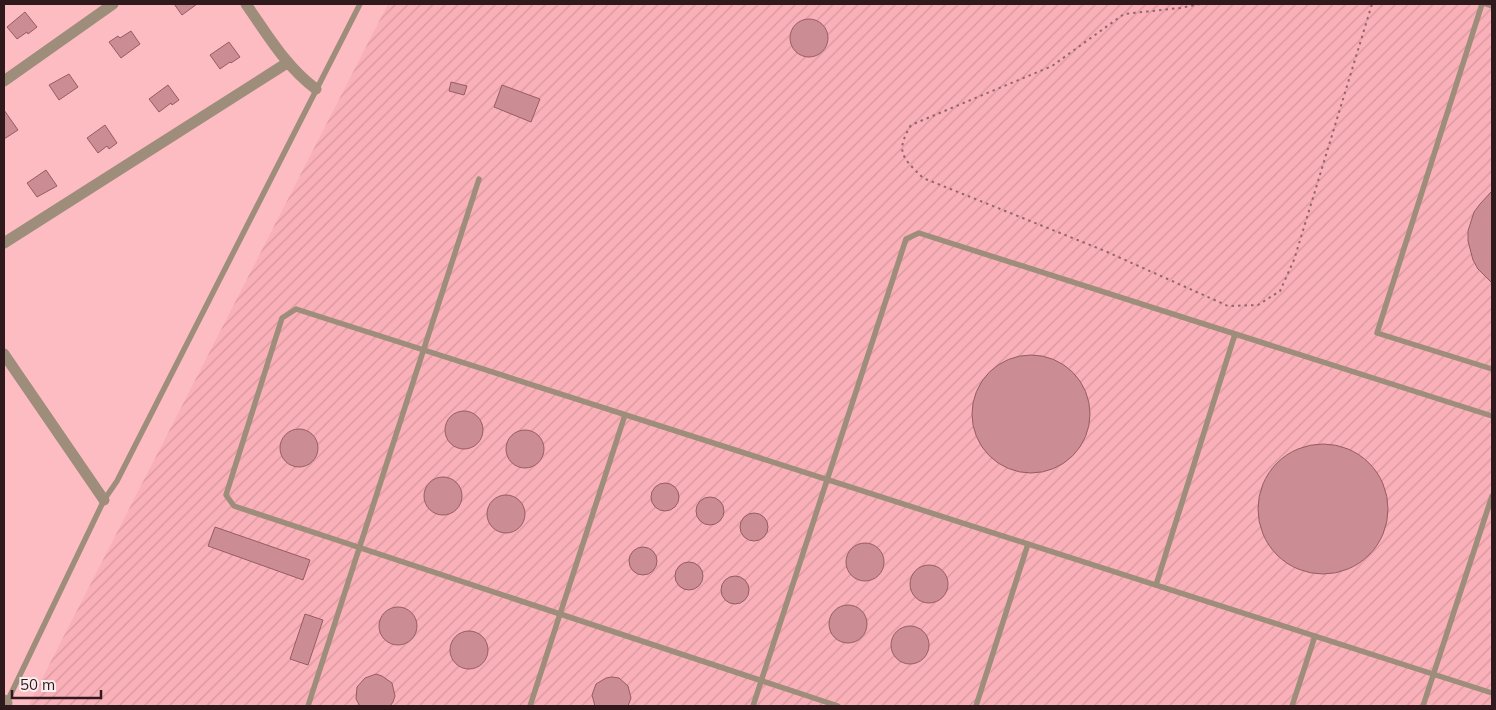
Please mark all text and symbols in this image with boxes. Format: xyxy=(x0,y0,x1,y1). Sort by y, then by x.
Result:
scale bar xyxy=(12,668,101,700)
text: 50 m xyxy=(20,675,55,694)

